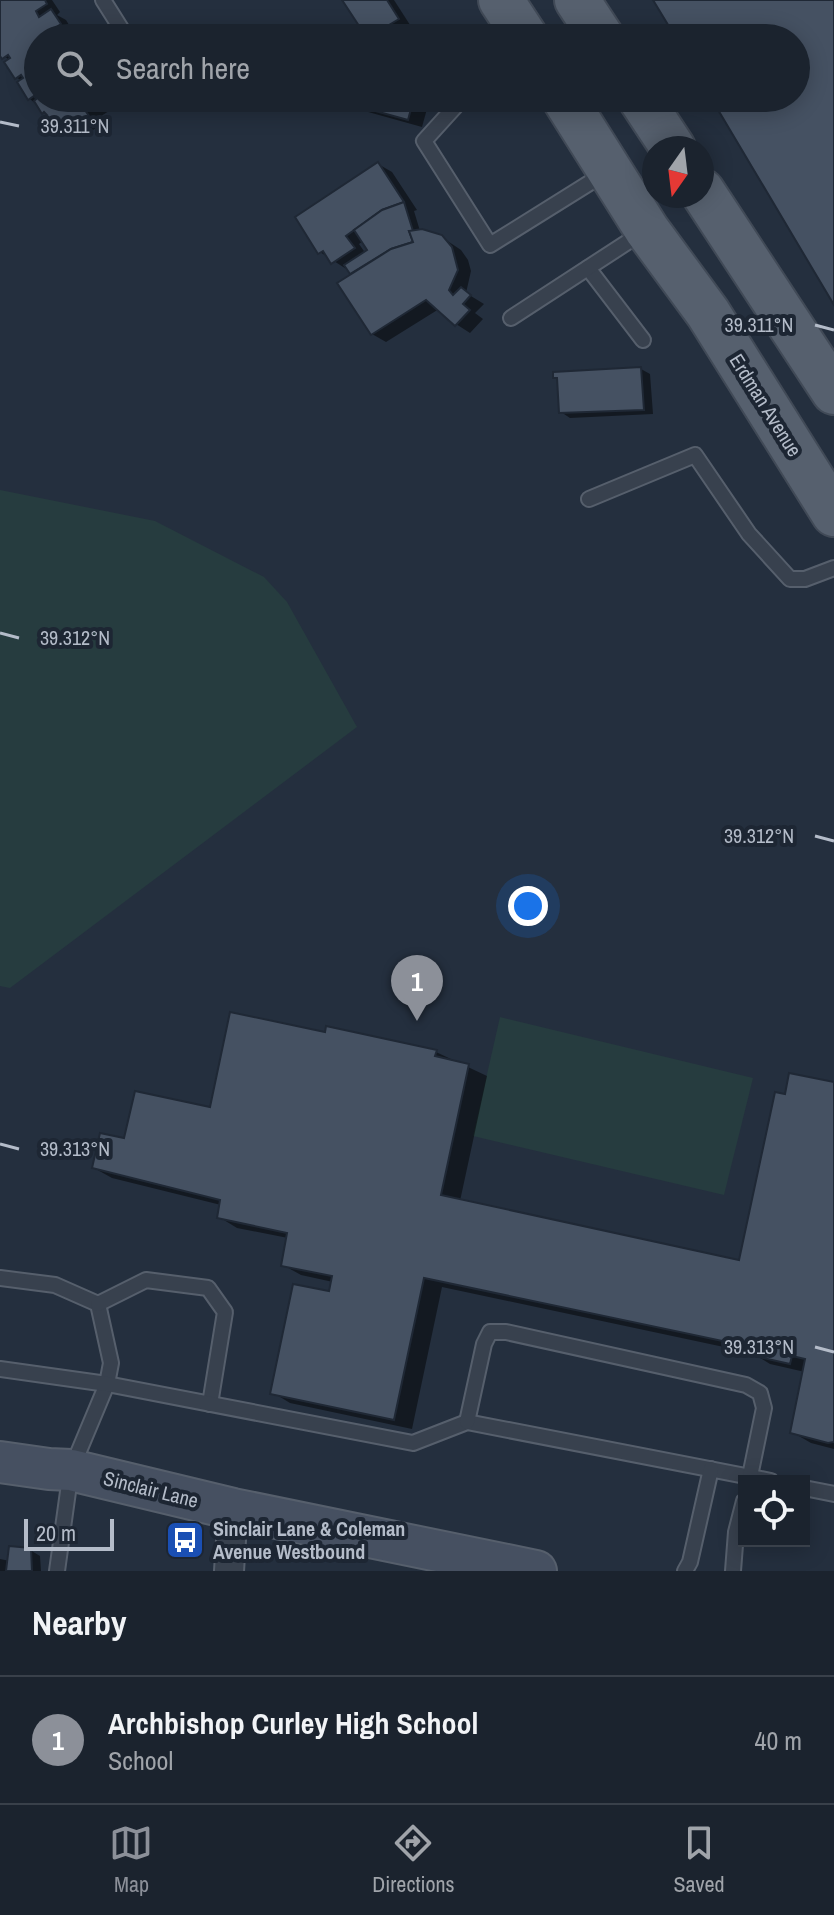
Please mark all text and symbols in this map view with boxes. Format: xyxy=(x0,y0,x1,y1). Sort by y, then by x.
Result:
search box xyxy=(24,24,810,112)
icon: search xyxy=(52,46,96,90)
text: Search here xyxy=(116,48,250,88)
text: 39.311°N xyxy=(41,112,109,139)
north arrow xyxy=(642,136,714,208)
text: 39.311°N xyxy=(725,311,793,338)
street label: Erdman Avenue xyxy=(724,348,808,462)
text: 39.312°N xyxy=(40,624,110,651)
text: 39.312°N xyxy=(724,822,794,849)
your location xyxy=(508,886,548,926)
pin: 1 xyxy=(391,955,443,1021)
text: 39.313°N xyxy=(40,1135,110,1162)
text: 39.313°N xyxy=(724,1333,794,1360)
street label: Sinclair Lane xyxy=(101,1464,201,1514)
map controls xyxy=(738,1475,810,1547)
button: locate xyxy=(738,1475,810,1547)
scale bar xyxy=(24,1515,114,1551)
place label: Sinclair Lane & Coleman Avenue Westbound xyxy=(213,1515,405,1565)
text: 20 m xyxy=(36,1518,76,1548)
bus stop icon: Sinclair Lane & Coleman Avenue Westbound xyxy=(164,1519,206,1561)
text: Nearby xyxy=(32,1600,127,1646)
text: Archbishop Curley High School xyxy=(108,1703,478,1743)
text: 1 xyxy=(52,1723,64,1758)
text: 40 m xyxy=(755,1723,802,1758)
text: School xyxy=(108,1743,173,1778)
tab: Map xyxy=(109,1821,153,1899)
tab: Directions xyxy=(372,1821,455,1899)
tab: Saved xyxy=(673,1821,725,1899)

